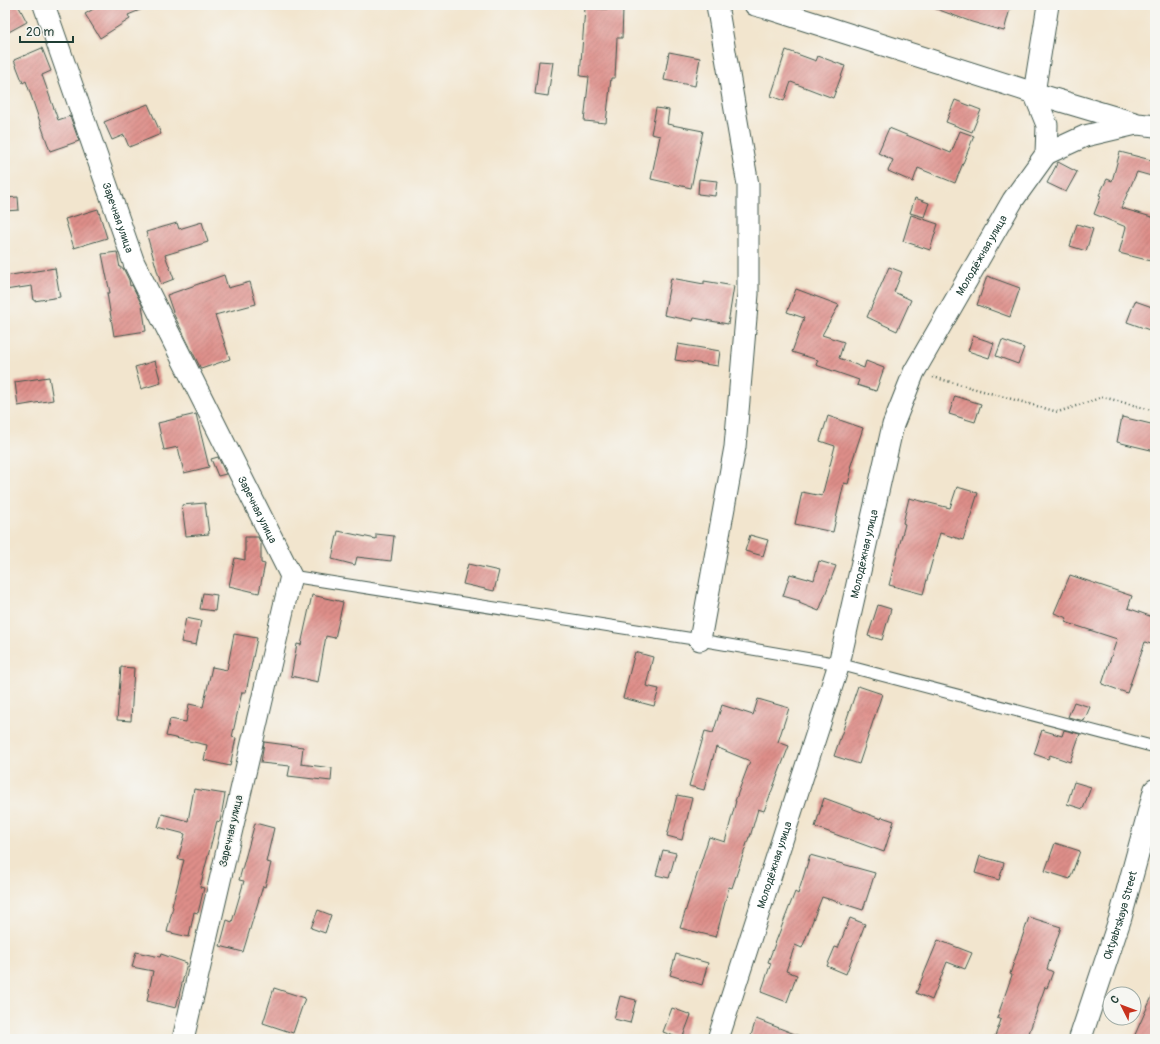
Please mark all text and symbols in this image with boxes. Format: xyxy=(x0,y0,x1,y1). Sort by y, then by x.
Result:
scale bar xyxy=(20,18,73,44)
text: 20 m xyxy=(26,25,55,40)
street label: Заречная улица xyxy=(100,181,136,254)
street label: Молодёжная улица xyxy=(953,212,1010,298)
street label: Заречная улица xyxy=(235,474,280,545)
street label: Молодёжная улица xyxy=(848,508,880,600)
street label: Заречная улица xyxy=(216,794,246,868)
street label: Молодёжная улица xyxy=(754,820,794,910)
street label: Oktyabrskaya Street xyxy=(1100,869,1139,961)
north arrow xyxy=(1102,986,1142,1026)
text: С xyxy=(1108,993,1122,1007)

